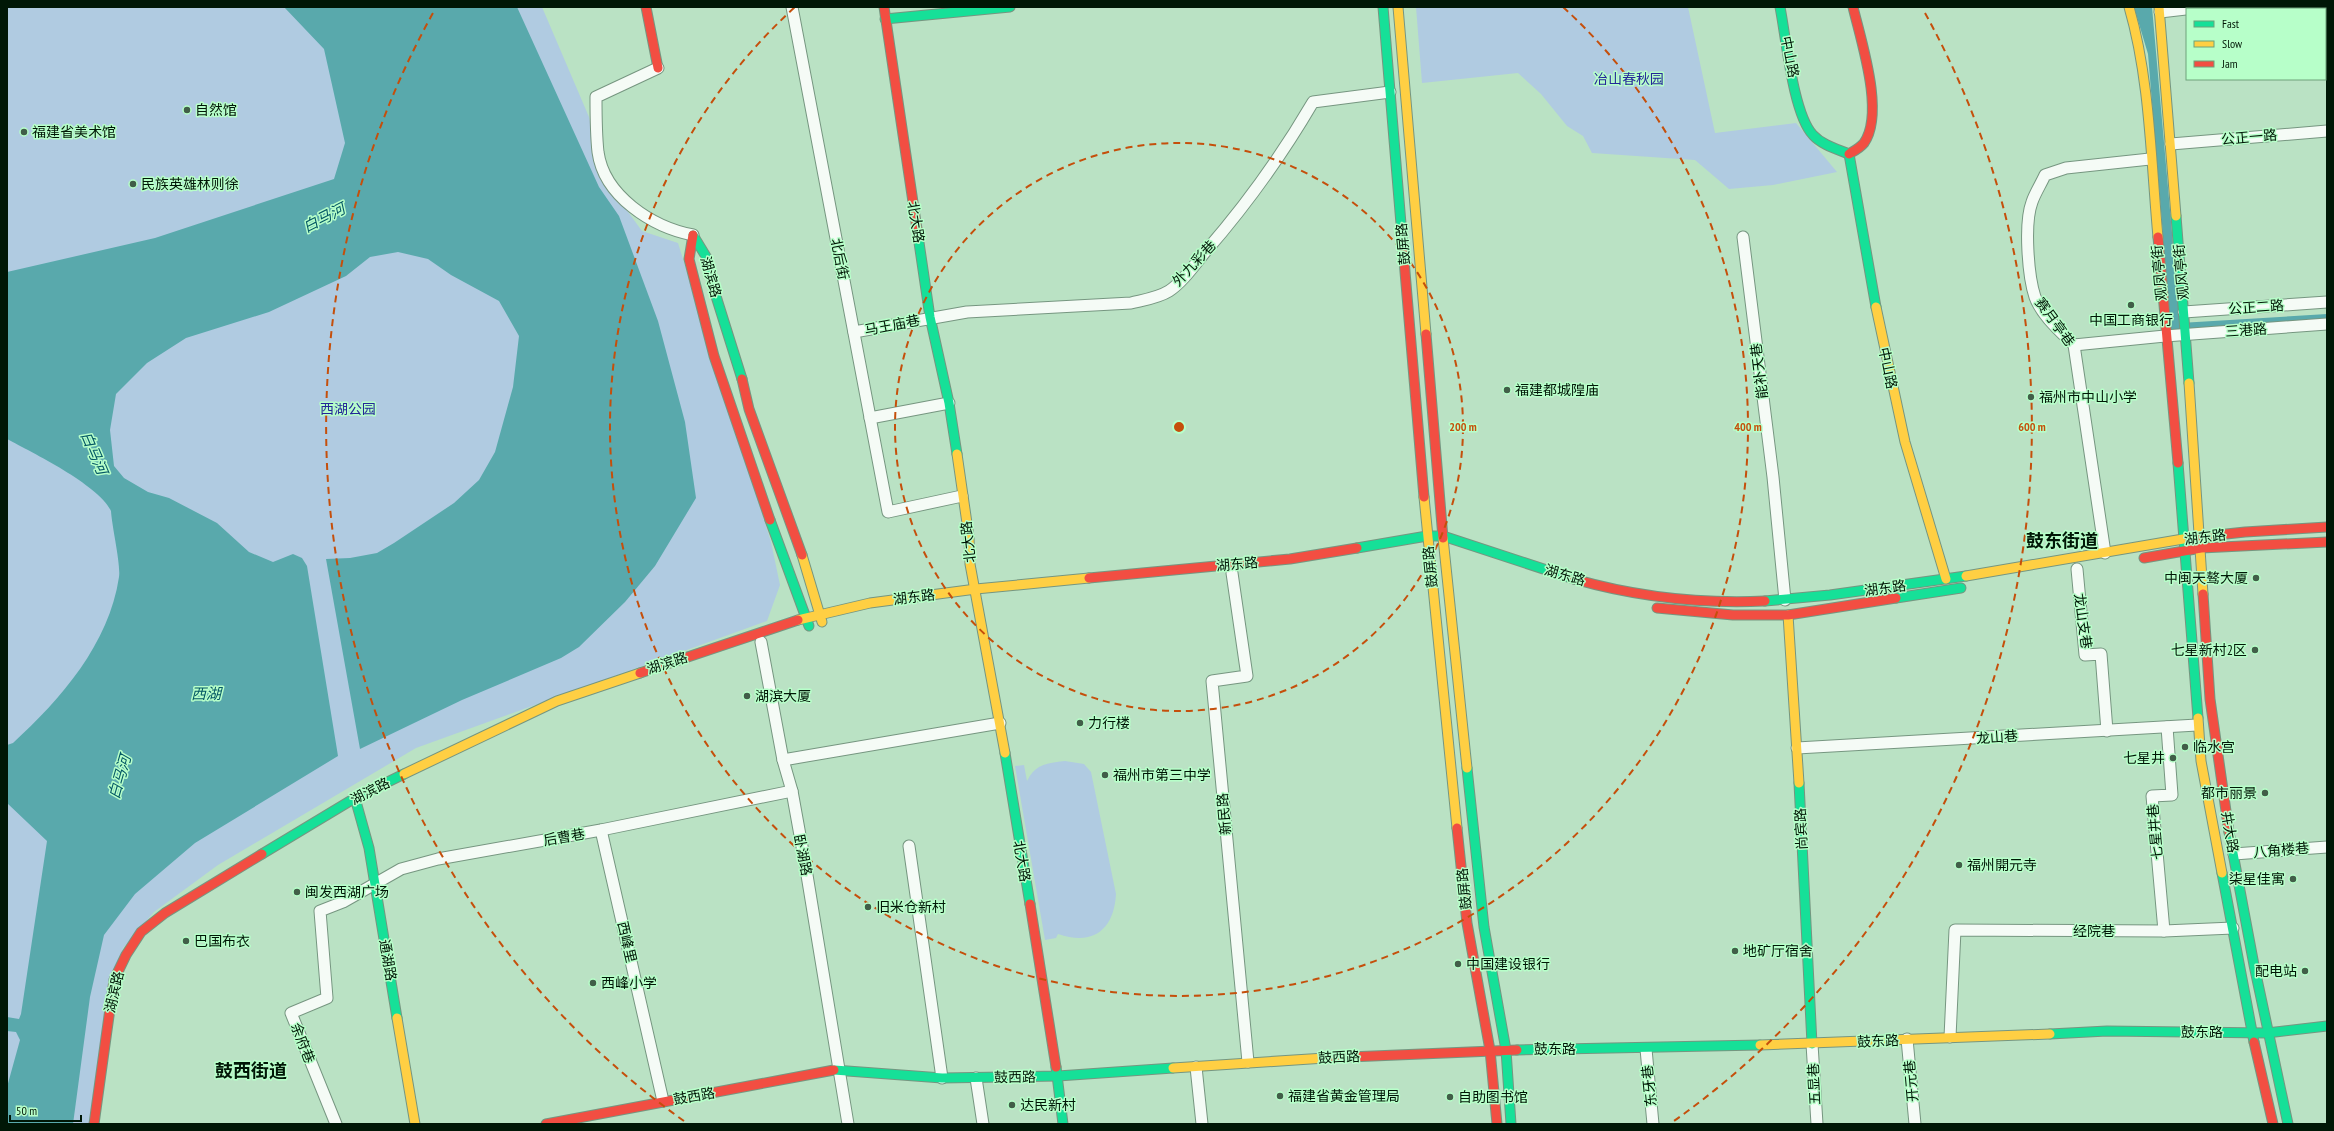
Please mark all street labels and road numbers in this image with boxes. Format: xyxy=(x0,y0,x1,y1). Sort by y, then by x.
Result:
street label: 中山路 xyxy=(1777,35,1803,79)
street label: 公正一路 xyxy=(2220,126,2278,148)
street label: 北大路 xyxy=(904,200,928,244)
street label: 鼓屏路 xyxy=(1392,222,1414,266)
street label: 外九彩巷 xyxy=(1168,236,1220,290)
street label: 北后街 xyxy=(827,237,853,281)
street label: 观风亭街 xyxy=(2170,243,2192,301)
street label: 观凤亭街 xyxy=(2148,244,2170,302)
street label: 湖滨路 xyxy=(697,254,725,300)
street label: 赛月亭巷 xyxy=(2031,294,2079,350)
street label: 公正二路 xyxy=(2227,296,2285,318)
street label: 马王庙巷 xyxy=(863,311,921,339)
street label: 三港路 xyxy=(2224,320,2268,340)
street label: 能补天巷 xyxy=(1747,342,1771,400)
street label: 中山路 xyxy=(1875,346,1901,390)
street label: 北大路 xyxy=(957,520,979,564)
street label: 湖东路 xyxy=(2183,526,2227,548)
street label: 鼓屏路 xyxy=(1419,545,1441,589)
street label: 湖东路 xyxy=(1215,553,1259,575)
street label: 湖东路 xyxy=(1542,561,1588,589)
street label: 湖东路 xyxy=(1863,576,1907,600)
street label: 湖东路 xyxy=(892,586,936,608)
street label: 龙山支巷 xyxy=(2070,592,2096,650)
street label: 湖滨路 xyxy=(644,648,690,678)
street label: 龙山巷 xyxy=(1975,727,2019,747)
street label: 湖滨路 xyxy=(347,773,393,809)
street label: 新民路 xyxy=(1213,792,1235,836)
street label: 七星井巷 xyxy=(2144,803,2166,861)
street label: 尚宾路 xyxy=(1791,808,1811,850)
street label: 井大路 xyxy=(2217,810,2243,854)
street label: 后曹巷 xyxy=(542,824,586,850)
street label: 卧湖路 xyxy=(790,833,816,877)
street label: 北大路 xyxy=(1009,839,1035,883)
street label: 八角楼巷 xyxy=(2252,839,2310,861)
street label: 鼓屏路 xyxy=(1453,867,1475,911)
street label: 西峰里 xyxy=(614,920,640,964)
street label: 经院巷 xyxy=(2073,922,2115,940)
street label: 通湖路 xyxy=(375,938,401,982)
street label: 湖滨路 xyxy=(101,970,127,1014)
street label: 余府巷 xyxy=(287,1020,319,1066)
street label: 鼓东路 xyxy=(2181,1023,2223,1041)
street label: 鼓东路 xyxy=(1857,1031,1899,1051)
street label: 鼓东路 xyxy=(1534,1040,1576,1058)
street label: 鼓西路 xyxy=(1318,1047,1360,1067)
street label: 开元巷 xyxy=(1900,1059,1922,1103)
street label: 五显巷 xyxy=(1804,1063,1824,1105)
street label: 东牙巷 xyxy=(1638,1064,1660,1108)
street label: 鼓西路 xyxy=(994,1068,1036,1086)
street label: 鼓西路 xyxy=(672,1083,716,1109)

